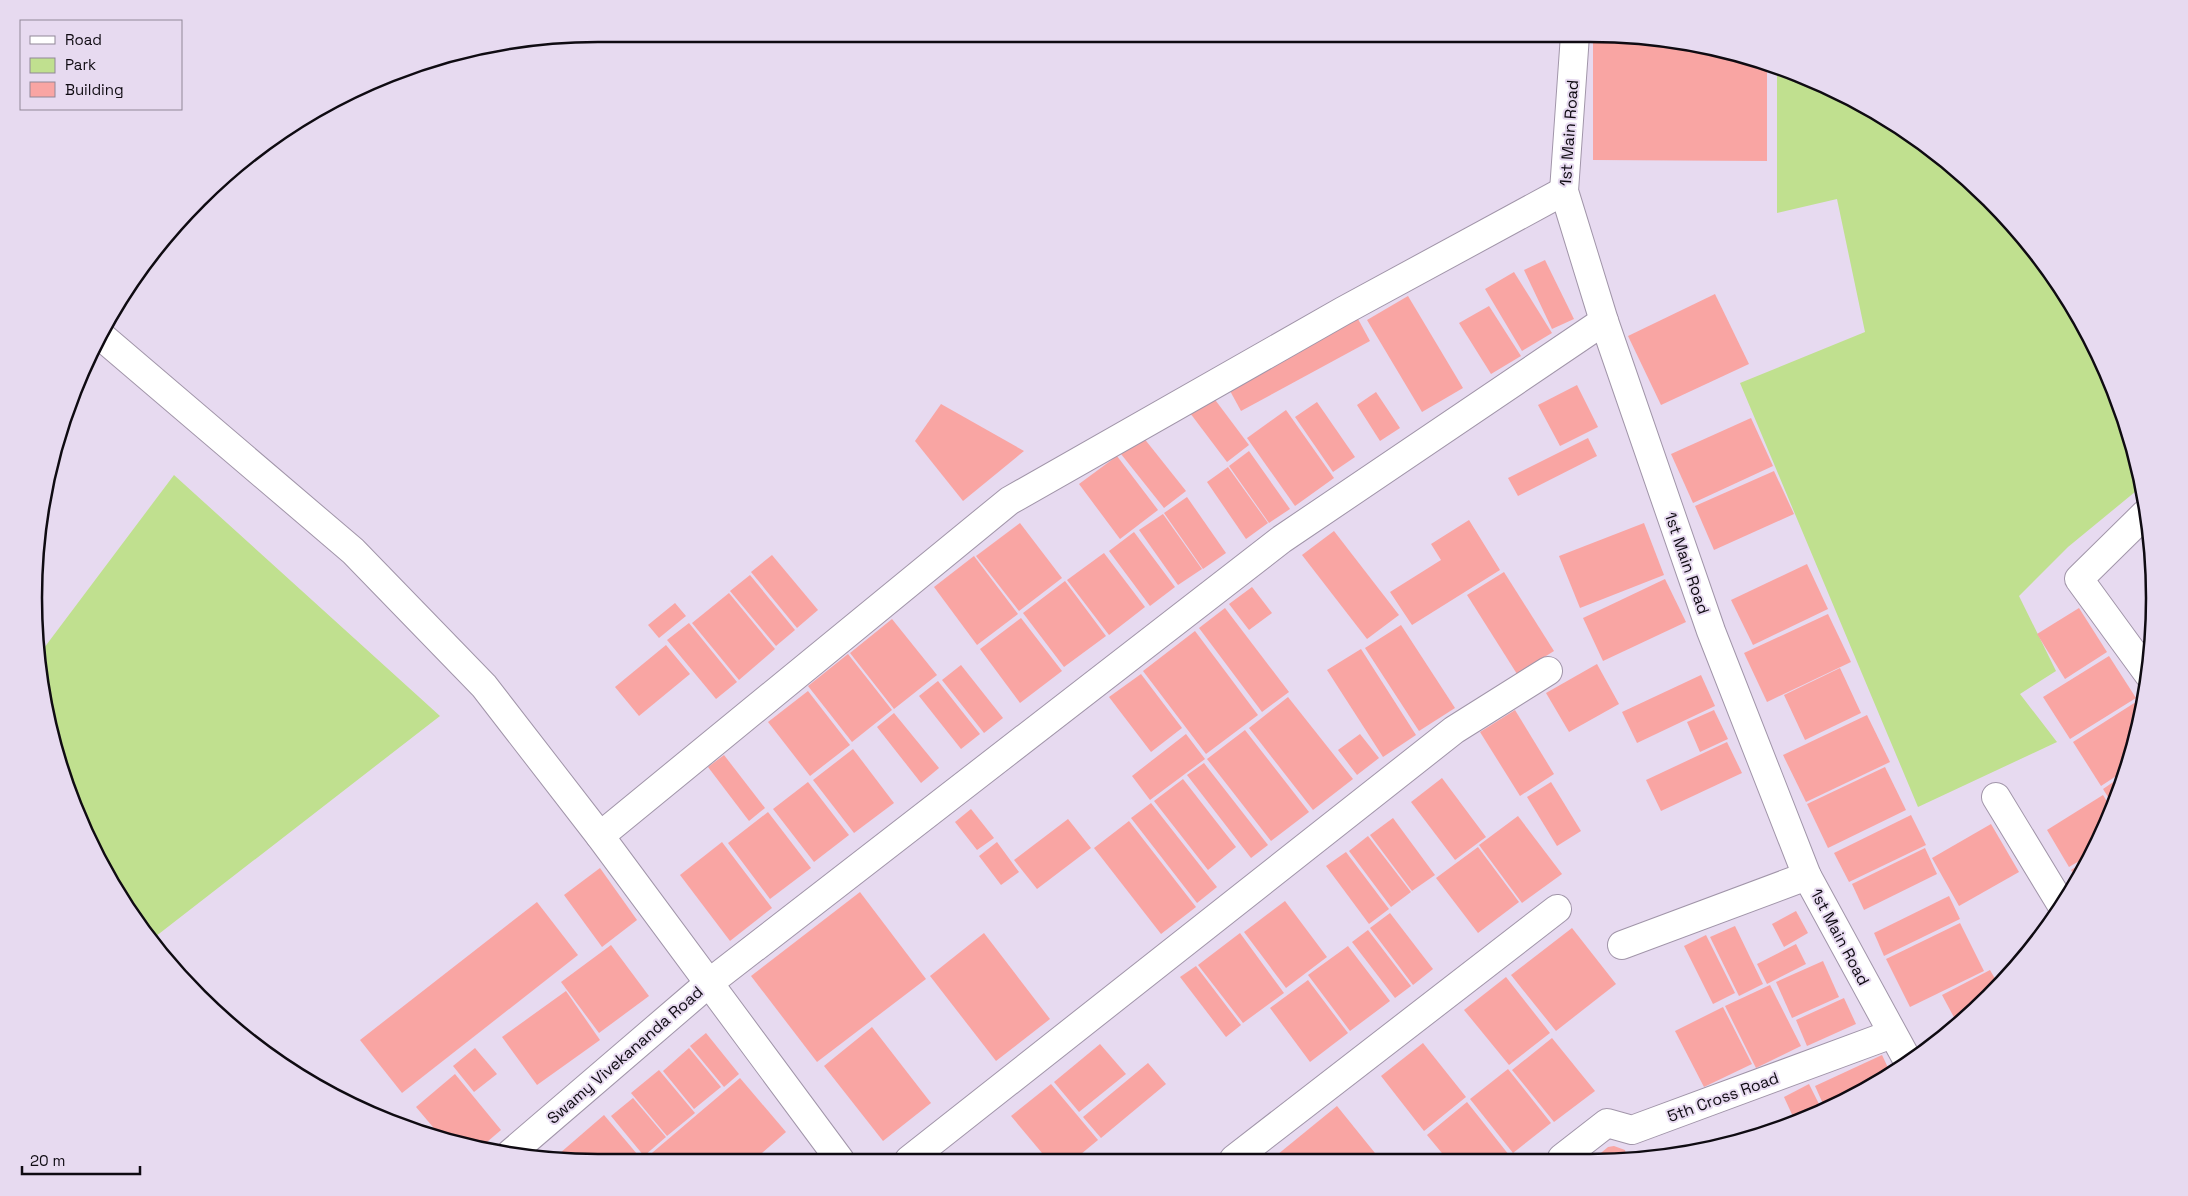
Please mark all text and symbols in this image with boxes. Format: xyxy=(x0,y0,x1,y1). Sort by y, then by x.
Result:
legend xyxy=(20,20,182,110)
text: Road xyxy=(65,30,102,49)
text: Park xyxy=(65,55,96,74)
street label: 1st Main Road xyxy=(1555,79,1583,187)
text: Building xyxy=(65,80,124,99)
street label: 1st Main Road xyxy=(1660,509,1714,617)
street label: 1st Main Road xyxy=(1806,885,1874,989)
street label: Swamy Vivekananda Road xyxy=(543,981,707,1129)
street label: 5th Cross Road xyxy=(1664,1067,1782,1127)
scale bar xyxy=(22,1144,140,1176)
text: 20 m xyxy=(30,1151,65,1170)

